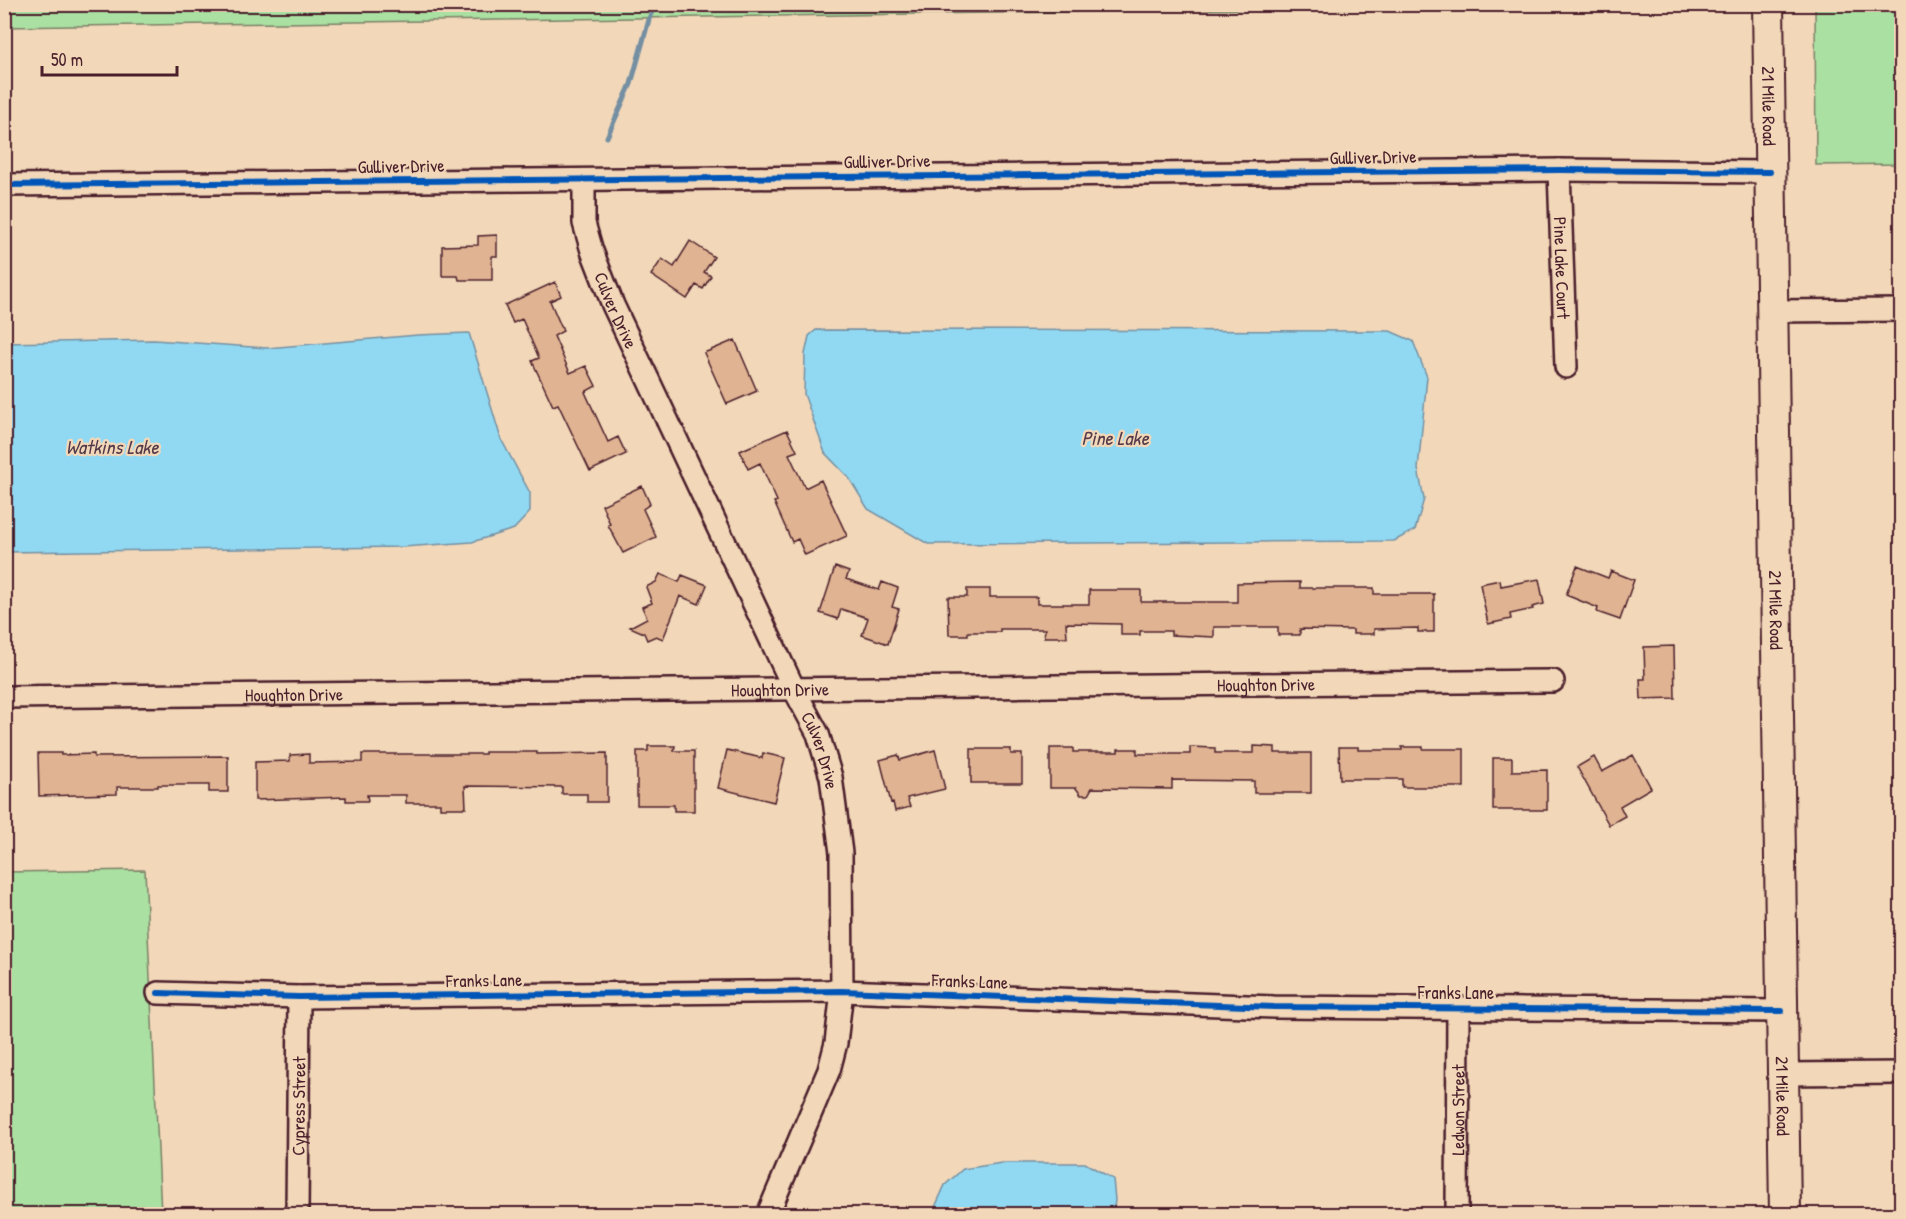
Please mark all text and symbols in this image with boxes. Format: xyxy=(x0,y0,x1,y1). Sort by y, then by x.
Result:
scale bar xyxy=(42,39,177,77)
text: 50 m xyxy=(51,47,83,72)
street label: 21 Mile Road xyxy=(1756,66,1782,146)
street label: Gulliver Drive xyxy=(1329,144,1417,170)
street label: Gulliver Drive xyxy=(843,148,931,174)
street label: Gulliver Drive xyxy=(357,153,445,179)
street label: Pine Lake Court xyxy=(1548,216,1577,320)
street label: Culver Drive xyxy=(589,268,644,352)
water label: Pine Lake xyxy=(1081,424,1150,451)
water label: Watkins Lake xyxy=(66,433,159,460)
street label: 21 Mile Road xyxy=(1763,570,1790,650)
street label: Houghton Drive xyxy=(1217,671,1315,697)
street label: Houghton Drive xyxy=(731,676,829,702)
street label: Houghton Drive xyxy=(245,681,343,707)
street label: Culver Drive xyxy=(796,707,845,791)
street label: Franks Lane xyxy=(445,967,522,993)
street label: Franks Lane xyxy=(930,967,1009,995)
street label: Franks Lane xyxy=(1417,980,1494,1005)
street label: Cypress Street xyxy=(285,1055,311,1156)
street label: 21 Mile Road xyxy=(1770,1056,1796,1136)
street label: Ledwon Street xyxy=(1445,1064,1470,1155)

